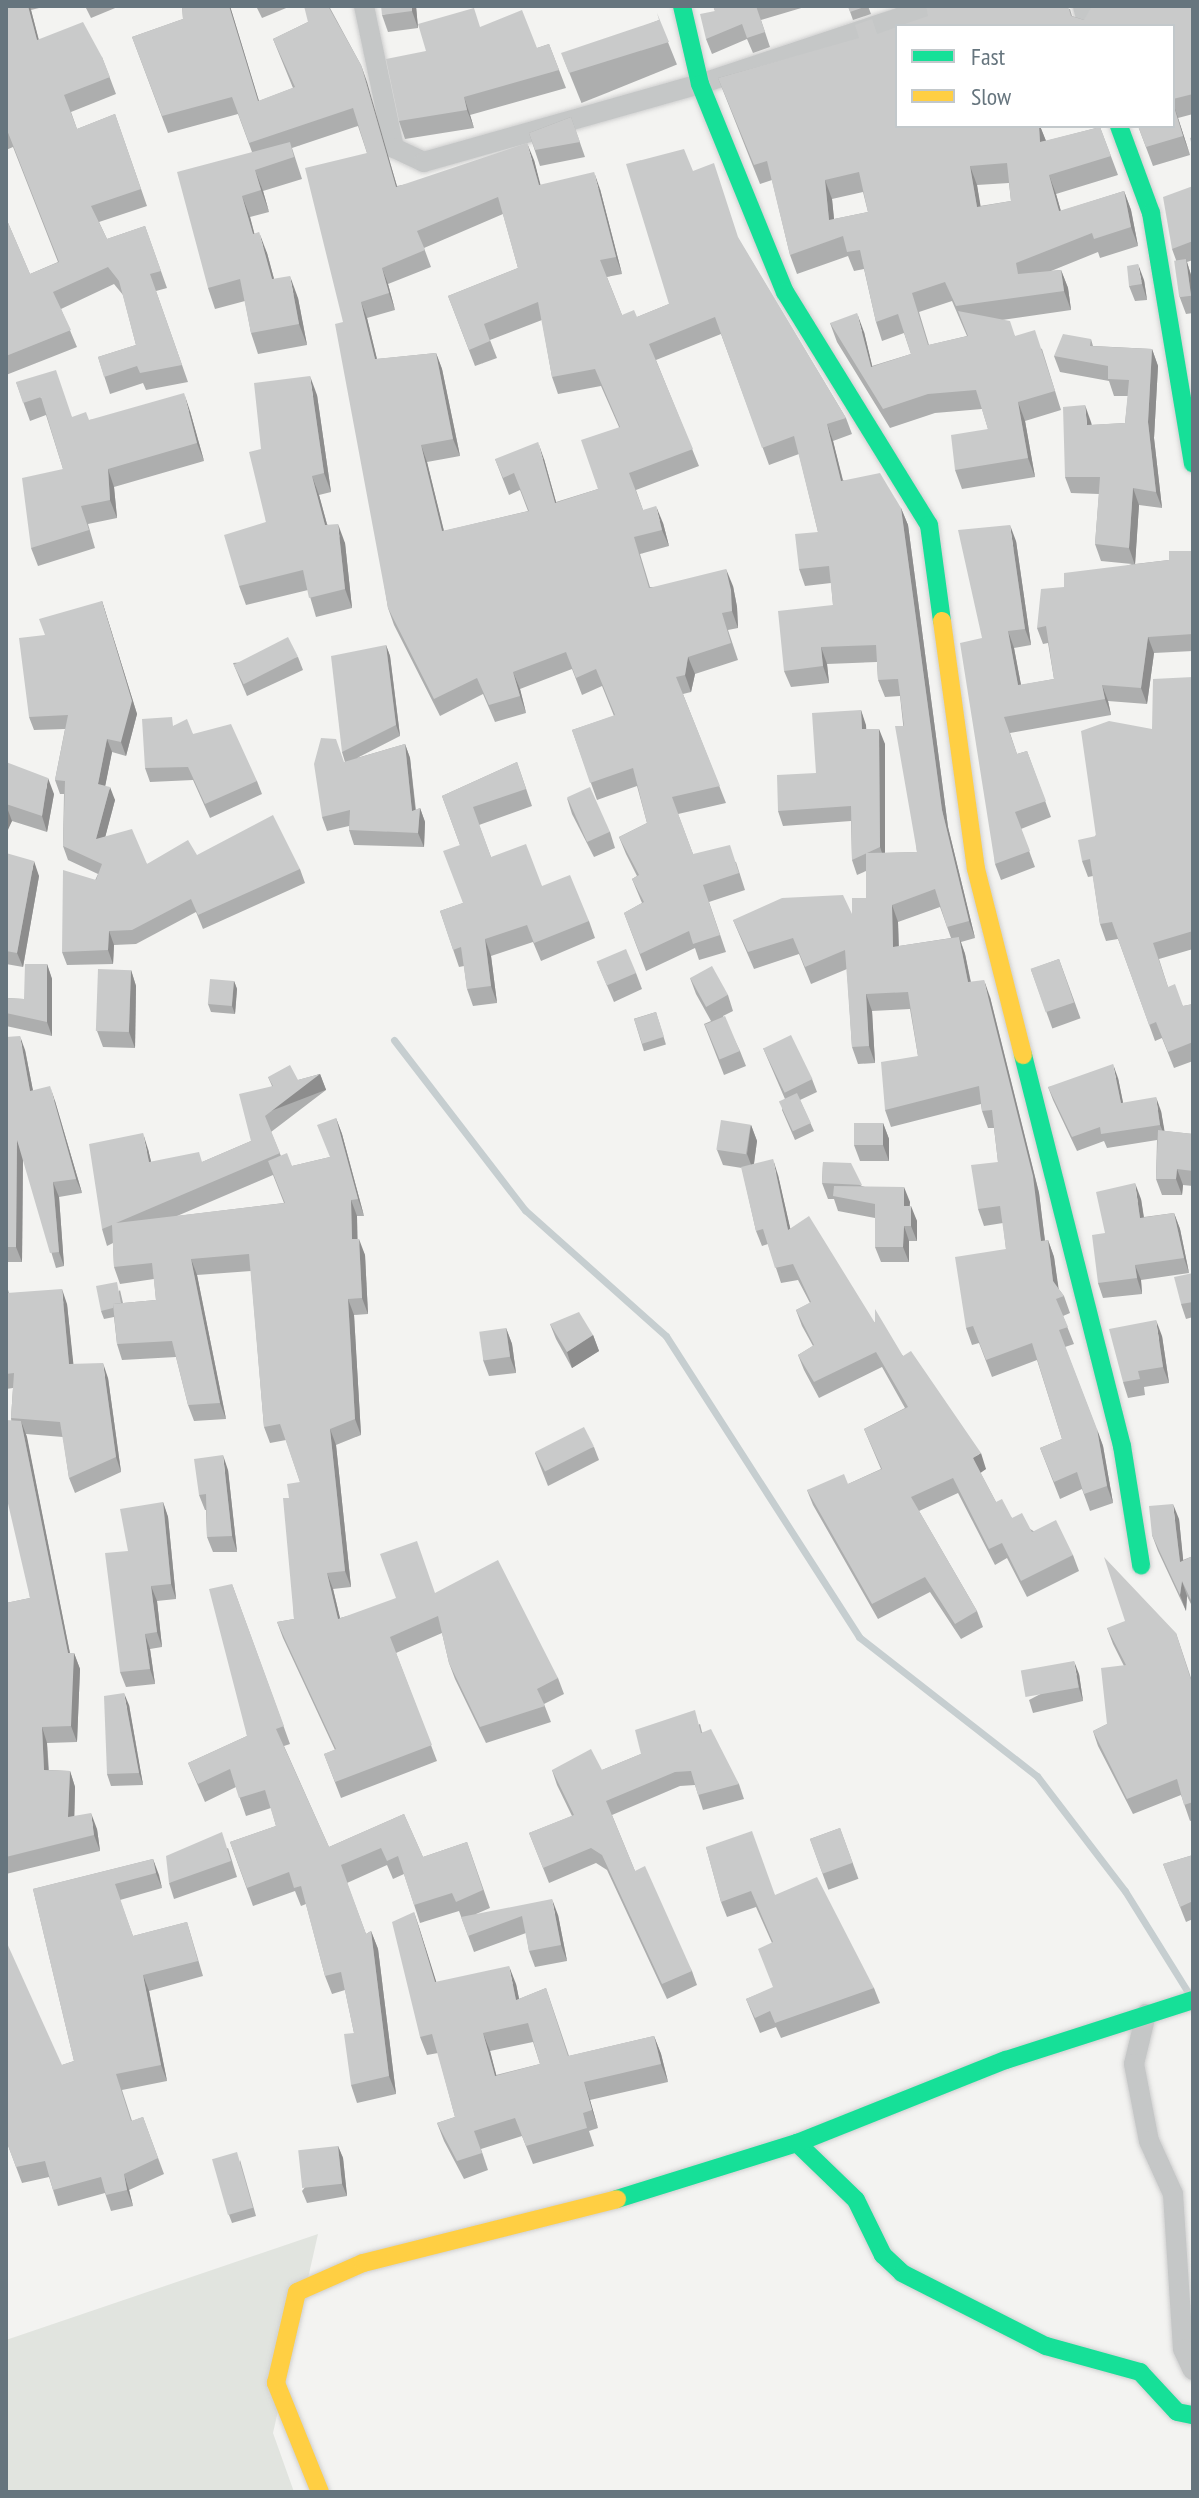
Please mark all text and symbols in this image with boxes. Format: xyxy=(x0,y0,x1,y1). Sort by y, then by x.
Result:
legend xyxy=(895,24,1175,128)
text: Fast xyxy=(971,41,1005,72)
text: Slow xyxy=(971,81,1011,112)

